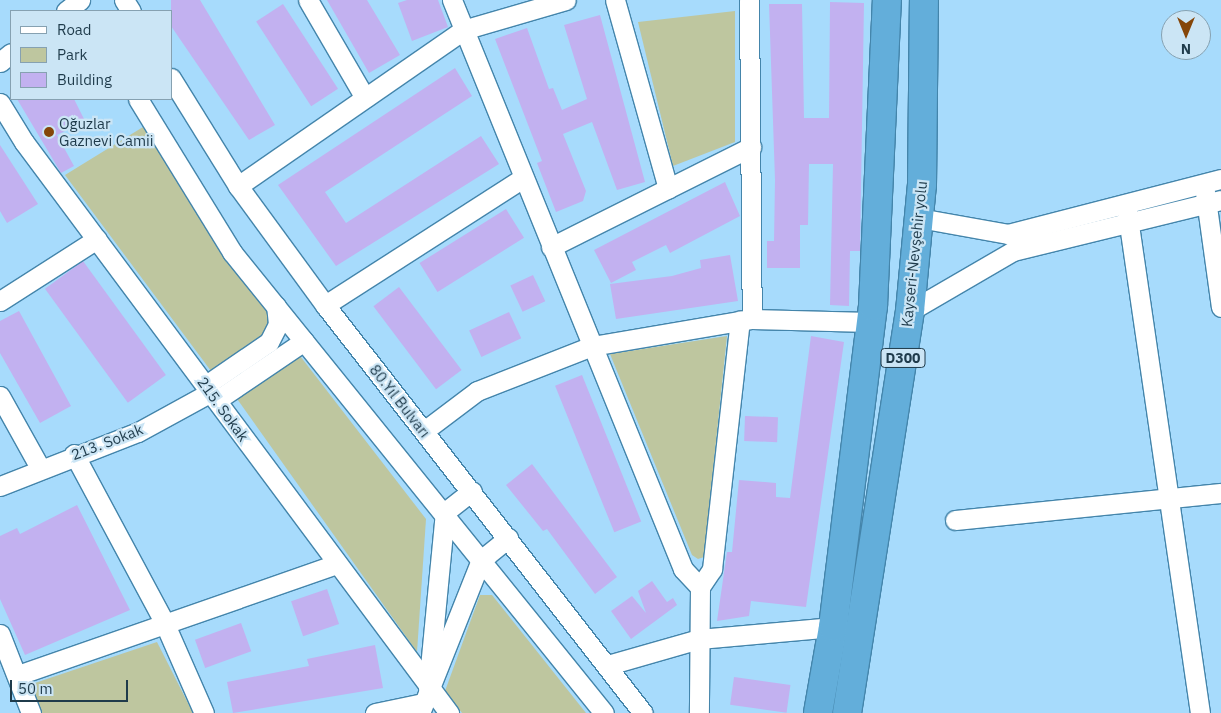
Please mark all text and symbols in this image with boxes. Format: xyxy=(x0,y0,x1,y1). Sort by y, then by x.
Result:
legend xyxy=(10,10,172,100)
north arrow xyxy=(1161,10,1211,60)
text: Road xyxy=(57,20,92,39)
text: N xyxy=(1181,40,1191,58)
text: Park xyxy=(57,45,87,64)
text: Building xyxy=(57,70,112,89)
place label: Oğuzlar Gaznevi Camii xyxy=(59,114,154,149)
marker: Oğuzlar Gaznevi Camii xyxy=(43,126,55,138)
street label: Kayseri-Nevşehir yolu xyxy=(897,180,931,328)
road number: D300 xyxy=(880,346,926,369)
street label: 80.Yıl Bulvarı xyxy=(366,361,434,441)
street label: 215. Sokak xyxy=(194,373,252,445)
street label: 213. Sokak xyxy=(69,420,145,464)
scale bar xyxy=(12,670,130,702)
text: 50 m xyxy=(18,679,53,698)

